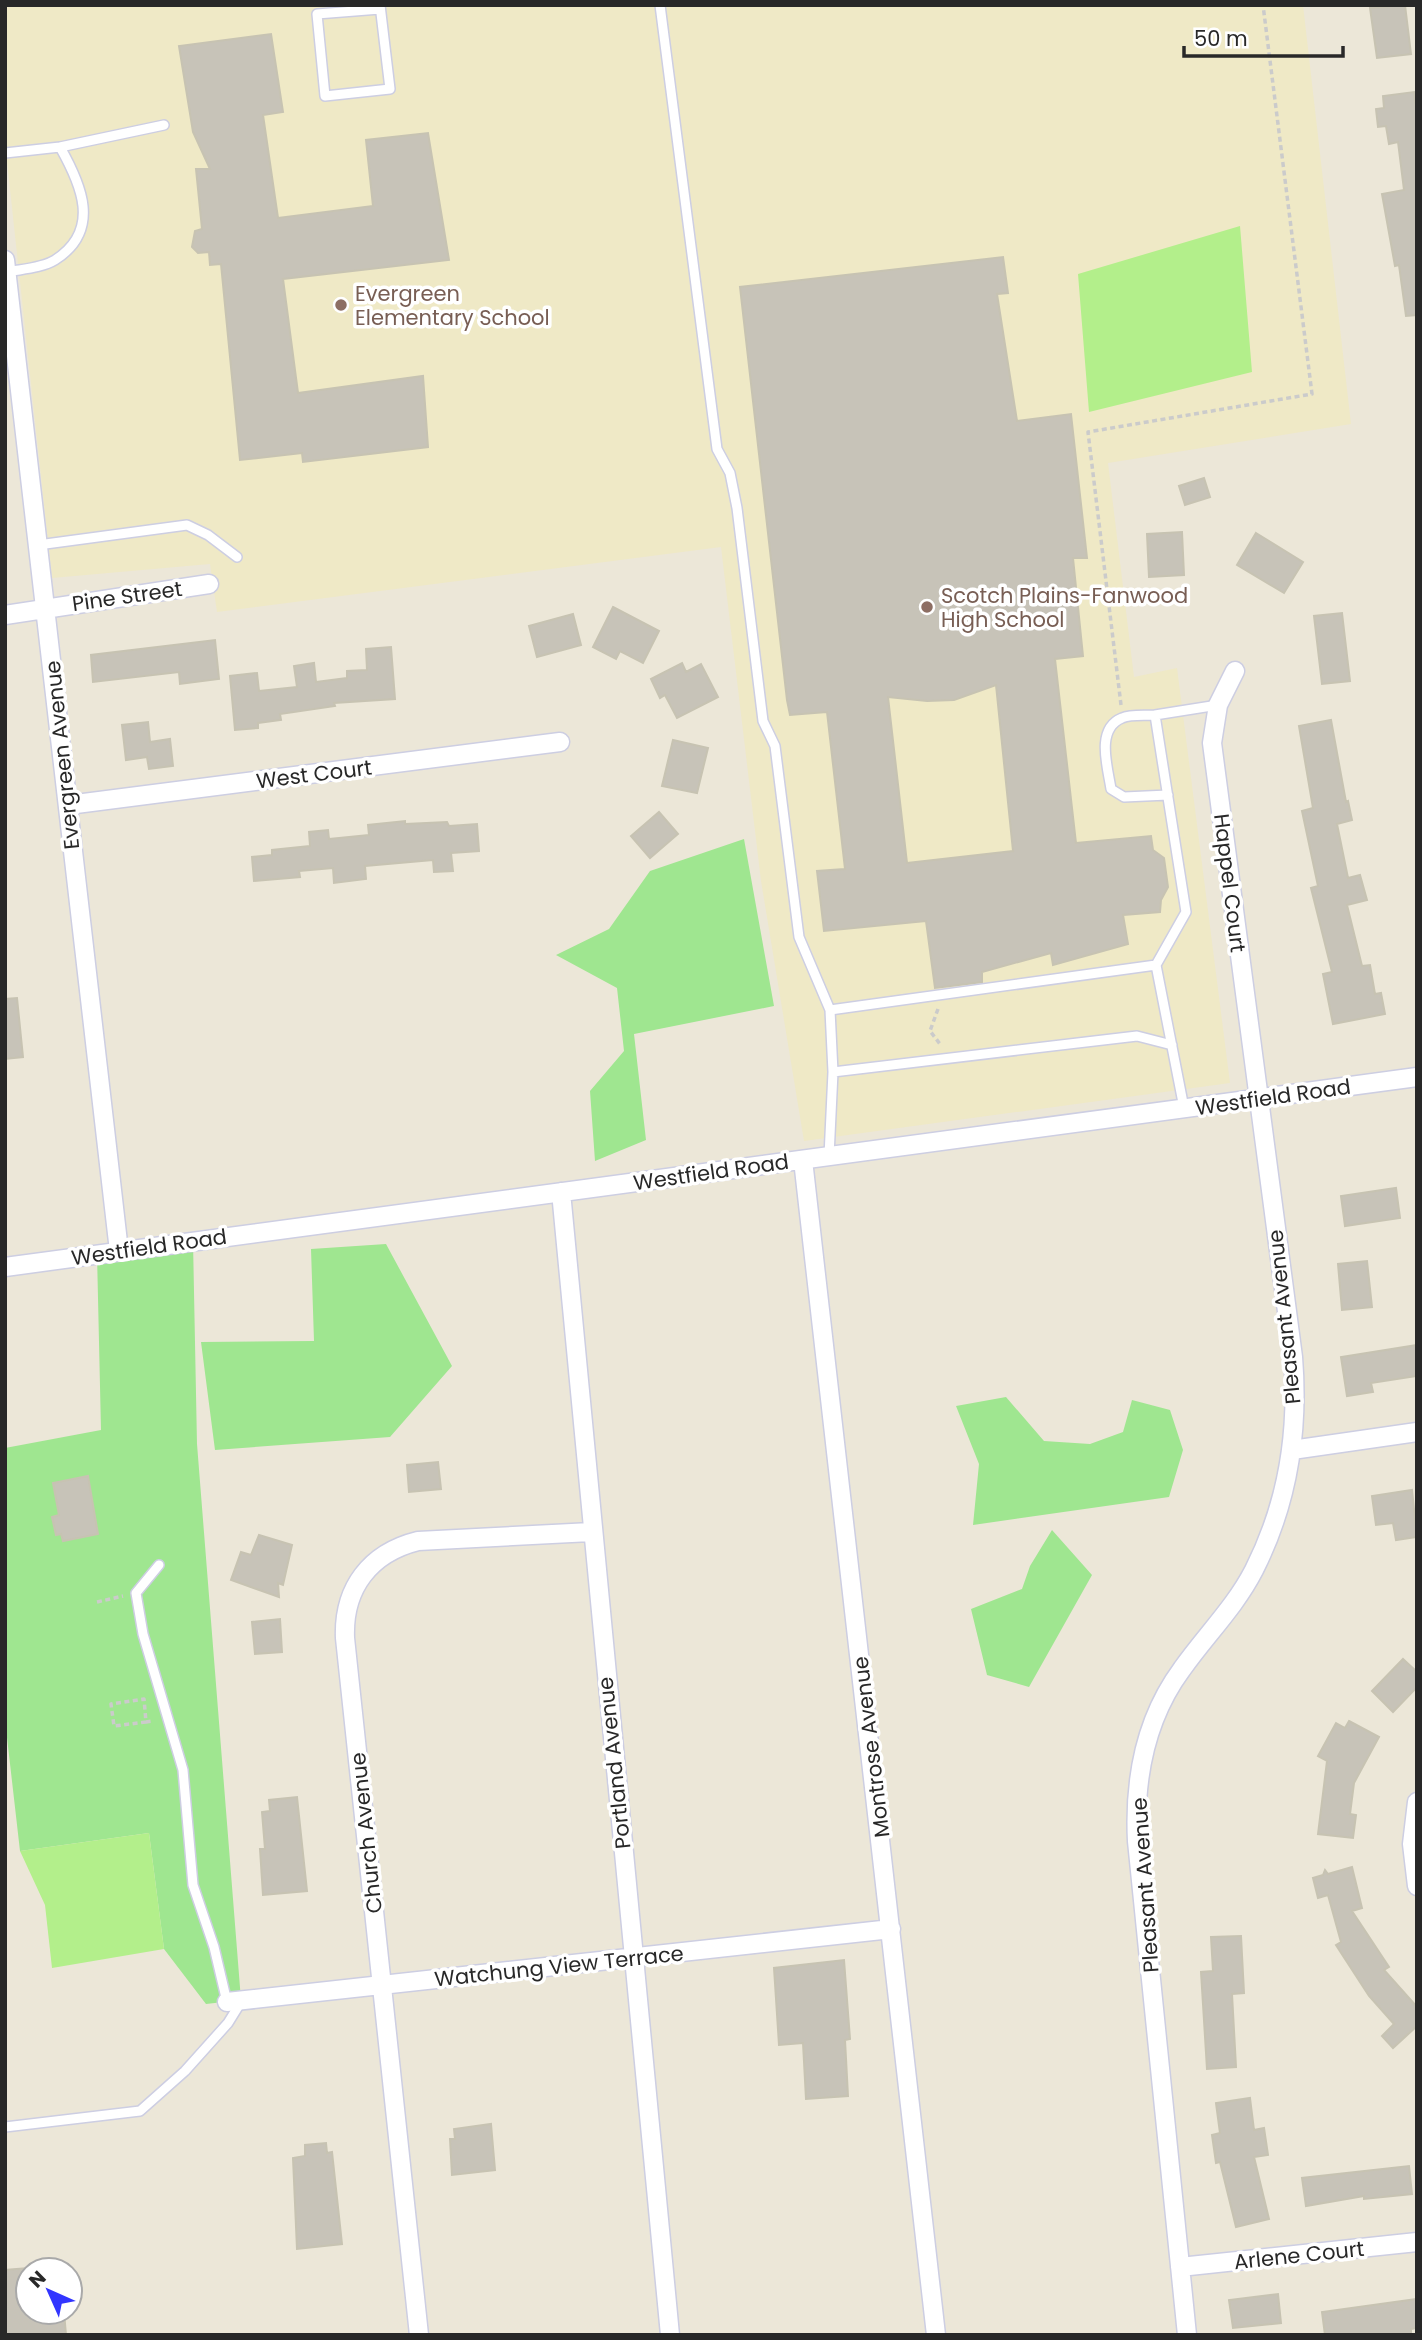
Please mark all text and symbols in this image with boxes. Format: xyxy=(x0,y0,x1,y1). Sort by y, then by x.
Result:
scale bar xyxy=(1184,14,1343,58)
text: 50 m xyxy=(1194,24,1248,53)
place label: Evergreen Elementary School xyxy=(355,279,550,332)
marker: Evergreen Elementary School xyxy=(333,297,349,313)
street label: Pine Street xyxy=(70,574,184,618)
place label: Scotch Plains-Fanwood High School xyxy=(941,581,1188,634)
marker: Scotch Plains-Fanwood High School xyxy=(919,599,935,615)
street label: Evergreen Avenue xyxy=(38,659,86,851)
street label: West Court xyxy=(255,753,373,795)
street label: Happel Court xyxy=(1207,812,1253,954)
street label: Westfield Road xyxy=(1193,1072,1353,1122)
street label: Westfield Road xyxy=(631,1147,791,1197)
street label: Westfield Road xyxy=(69,1222,229,1272)
street label: Pleasant Avenue xyxy=(1260,1228,1308,1406)
street label: Montrose Avenue xyxy=(845,1655,897,1839)
street label: Portland Avenue xyxy=(591,1676,637,1850)
street label: Church Avenue xyxy=(343,1751,389,1915)
street label: Pleasant Avenue xyxy=(1124,1797,1166,1973)
street label: Watchung View Terrace xyxy=(433,1938,685,1994)
street label: Arlene Court xyxy=(1232,2234,1366,2276)
north arrow xyxy=(14,2256,84,2326)
text: N xyxy=(23,2265,52,2294)

